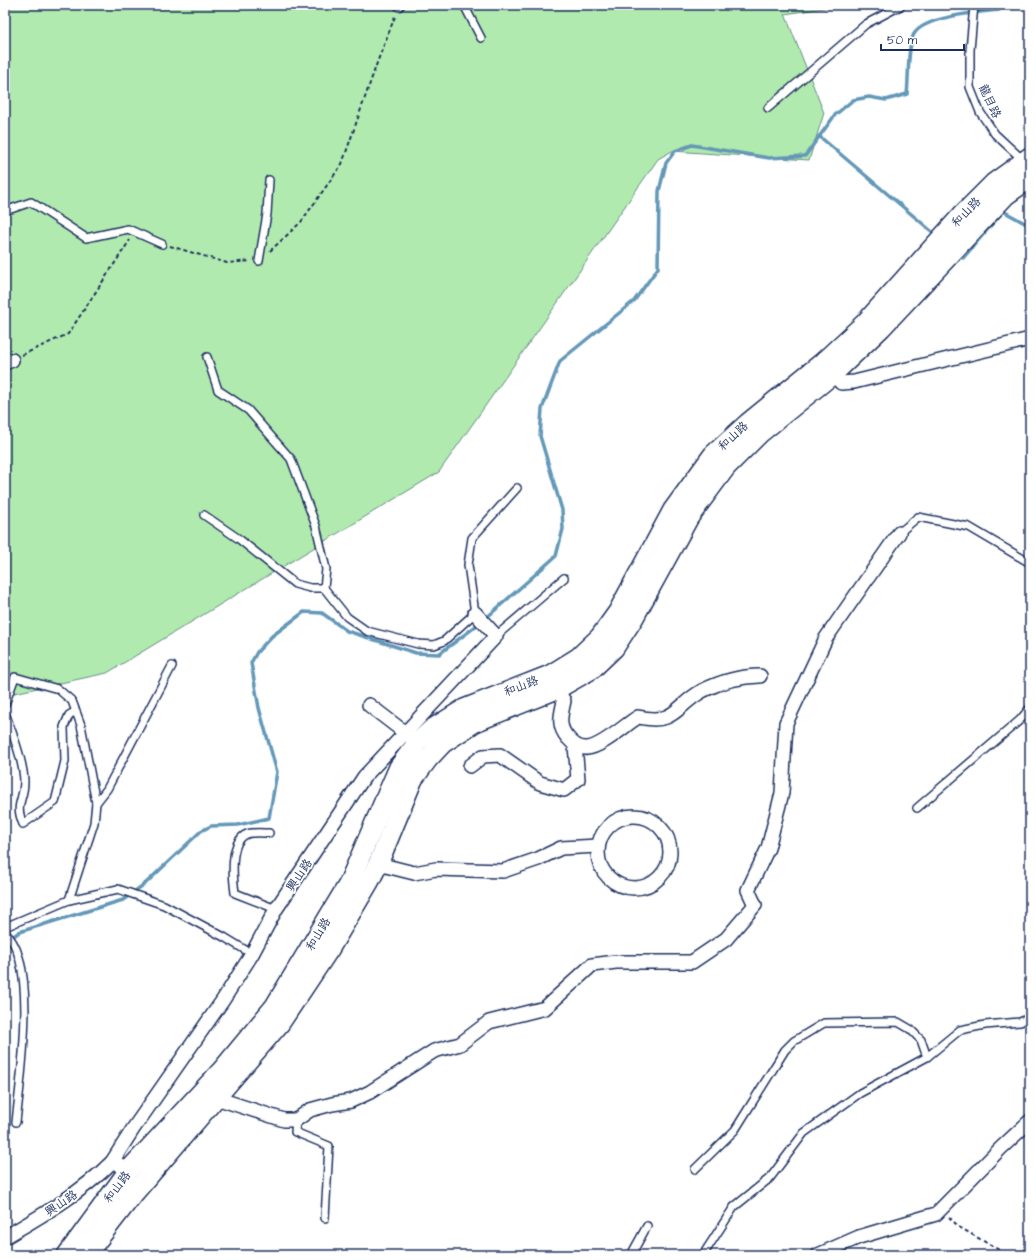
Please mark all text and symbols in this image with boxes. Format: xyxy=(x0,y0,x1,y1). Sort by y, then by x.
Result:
scale bar xyxy=(881,26,964,52)
text: 50 m xyxy=(887,32,918,49)
street label: 龍目路 xyxy=(974,81,1005,121)
street label: 和山路 xyxy=(948,193,985,231)
street label: 和山路 xyxy=(714,418,752,455)
street label: 和山路 xyxy=(501,672,541,701)
street label: 興山路 xyxy=(282,856,317,895)
street label: 和山路 xyxy=(302,914,335,954)
street label: 和山路 xyxy=(100,1168,135,1207)
street label: 興山路 xyxy=(42,1186,81,1221)

